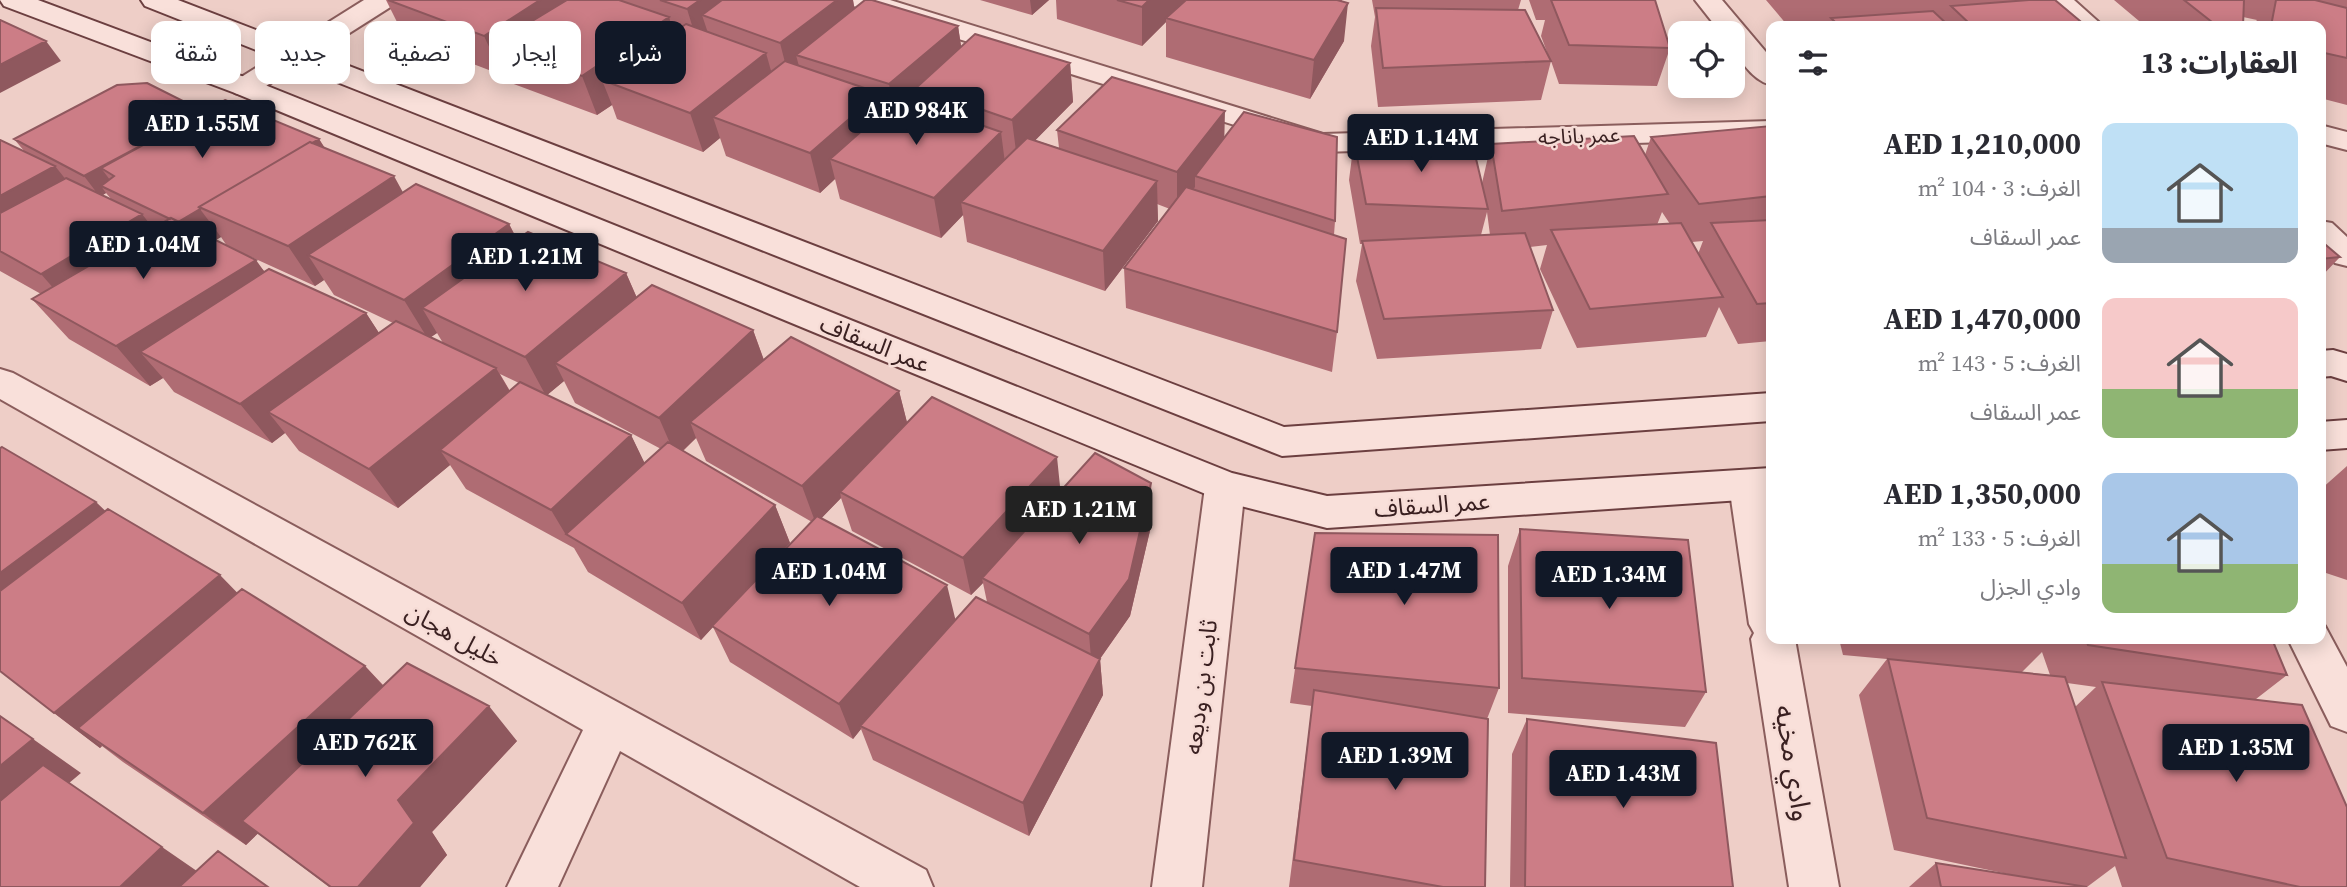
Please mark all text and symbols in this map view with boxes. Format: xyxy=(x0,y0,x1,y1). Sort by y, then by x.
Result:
chip: شقة xyxy=(151,21,241,84)
chip: جديد xyxy=(255,21,350,84)
chip: تصفية xyxy=(364,21,475,84)
chip: إيجار xyxy=(489,21,581,84)
chip: شراء xyxy=(595,21,686,84)
map controls xyxy=(1668,21,1745,98)
button: locate xyxy=(1668,21,1745,98)
text: العقارات: 13 xyxy=(2141,42,2298,83)
icon: filters xyxy=(1794,44,1832,82)
pin: AED 984K xyxy=(844,88,988,147)
text: AED 984K xyxy=(864,94,968,126)
pin: AED 1.55M xyxy=(122,100,282,160)
text: AED 1.55M xyxy=(144,107,260,139)
pin: AED 1.14M xyxy=(1341,114,1501,174)
street label: عمر باناجه xyxy=(1537,120,1620,151)
text: AED 1.14M xyxy=(1363,121,1479,153)
text: AED 1,210,000 xyxy=(1884,123,2081,164)
icon: home xyxy=(2158,151,2242,235)
text: الغرف: 3 · 104 m² xyxy=(1918,172,2081,204)
text: عمر السقاف xyxy=(1970,221,2081,253)
pin: AED 1.04M xyxy=(63,222,223,281)
text: AED 1.04M xyxy=(85,228,201,260)
pin: AED 1.21M xyxy=(445,233,605,293)
text: AED 1.21M xyxy=(467,240,583,272)
text: AED 1,470,000 xyxy=(1884,298,2081,339)
street label: عمر السقاف xyxy=(815,307,935,381)
icon: home xyxy=(2158,326,2242,410)
text: الغرف: 5 · 143 m² xyxy=(1918,347,2081,379)
text: عمر السقاف xyxy=(1970,396,2081,428)
text: AED 1,350,000 xyxy=(1884,473,2081,514)
street label: عمر السقاف xyxy=(1373,484,1491,525)
pin: AED 1.21M xyxy=(999,486,1159,546)
text: AED 1.21M xyxy=(1021,493,1137,525)
icon: home xyxy=(2158,501,2242,585)
text: الغرف: 5 · 133 m² xyxy=(1918,522,2081,554)
pin: AED 1.04M xyxy=(749,548,909,608)
pin: AED 1.47M xyxy=(1324,548,1484,607)
pin: AED 1.34M xyxy=(1529,552,1689,611)
text: AED 1.47M xyxy=(1346,554,1462,586)
text: AED 1.04M xyxy=(771,555,887,587)
text: AED 1.34M xyxy=(1551,558,1667,590)
text: وادي الجزل xyxy=(1980,571,2081,603)
street label: خليل هجان xyxy=(400,594,509,675)
street label: ثابت بن وديعه xyxy=(1176,618,1225,756)
street label: وادي مخيه xyxy=(1764,702,1822,824)
pin: AED 762K xyxy=(293,720,437,779)
pin: AED 1.35M xyxy=(2156,724,2316,784)
text: AED 762K xyxy=(313,726,417,758)
text: AED 1.35M xyxy=(2178,731,2294,763)
pin: AED 1.39M xyxy=(1315,732,1475,792)
text: AED 1.39M xyxy=(1337,739,1453,771)
pin: AED 1.43M xyxy=(1543,750,1703,810)
text: AED 1.43M xyxy=(1565,757,1681,789)

